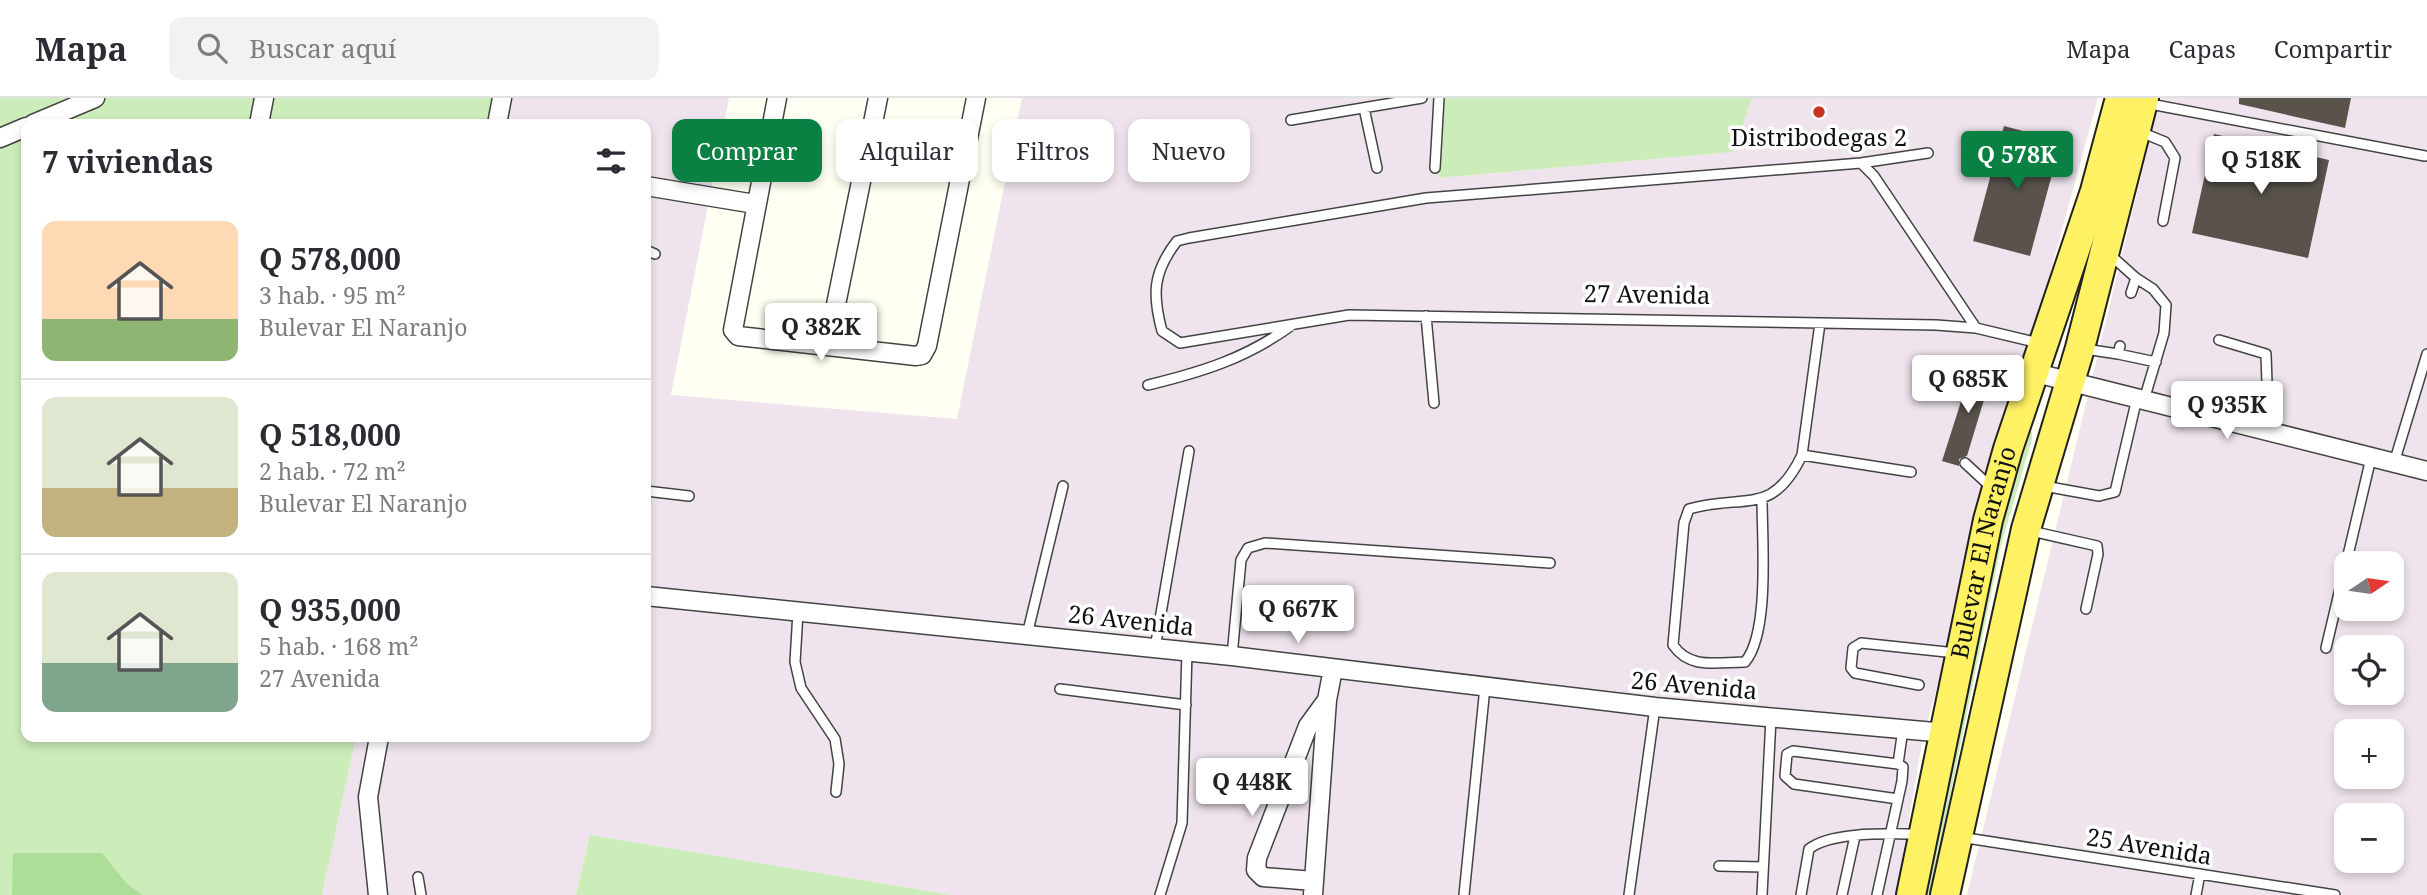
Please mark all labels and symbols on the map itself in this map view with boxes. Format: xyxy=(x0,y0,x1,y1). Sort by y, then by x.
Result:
marker: Distribodegas 2 xyxy=(1811,104,1827,120)
place label: Distribodegas 2 xyxy=(1731,120,1907,153)
pin: Q 578K xyxy=(1960,132,2074,191)
pin: Q 518K xyxy=(2204,136,2318,196)
street label: 27 Avenida xyxy=(1583,276,1711,311)
pin: Q 382K xyxy=(764,303,878,363)
pin: Q 685K xyxy=(1911,356,2025,415)
pin: Q 935K xyxy=(2170,382,2284,441)
street label: Bulevar El Naranjo xyxy=(1942,442,2023,662)
north arrow xyxy=(2334,551,2404,621)
pin: Q 667K xyxy=(1241,586,1355,645)
street label: 26 Avenida xyxy=(1066,596,1196,643)
street label: 26 Avenida xyxy=(1630,663,1759,706)
pin: Q 448K xyxy=(1195,758,1309,818)
street label: 25 Avenida xyxy=(2084,819,2214,872)

